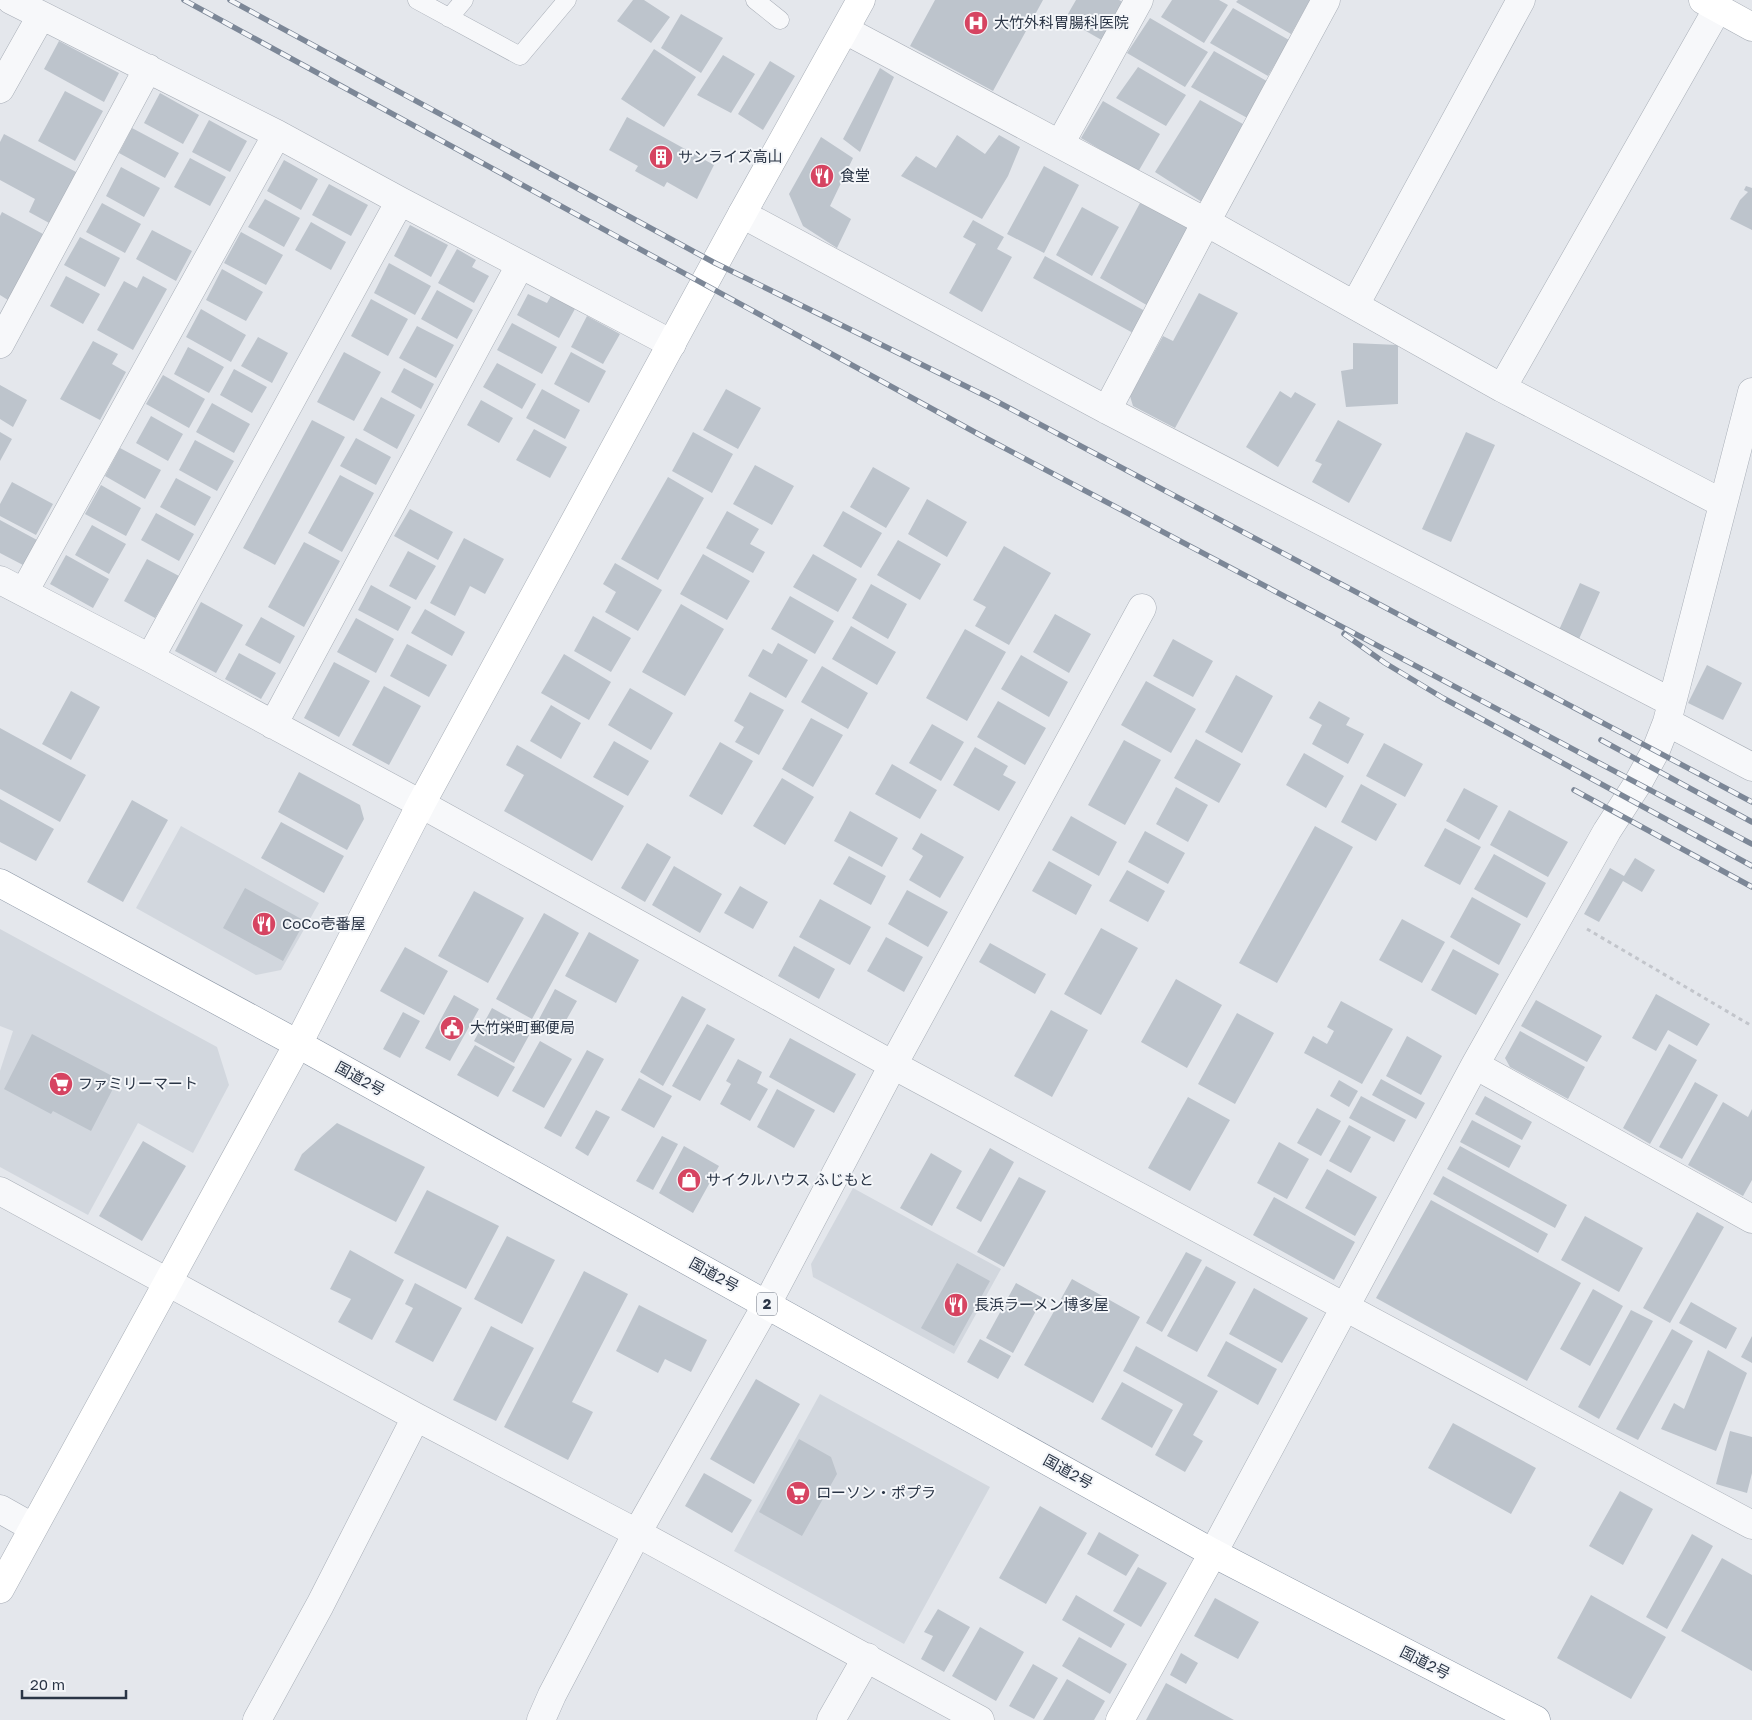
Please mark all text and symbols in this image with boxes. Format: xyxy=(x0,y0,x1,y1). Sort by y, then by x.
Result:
hospital icon: 大竹外科胃腸科医院 xyxy=(963,10,989,36)
place label: 大竹外科胃腸科医院 xyxy=(994,13,1129,31)
building icon: サンライズ高山 xyxy=(648,144,674,170)
place label: サンライズ高山 xyxy=(678,147,783,165)
restaurant icon: 食堂 xyxy=(809,163,835,189)
place label: 食堂 xyxy=(840,166,870,184)
restaurant icon: CoCo壱番屋 xyxy=(251,911,277,937)
place label: CoCo壱番屋 xyxy=(282,914,365,932)
public building icon: 大竹栄町郵便局 xyxy=(439,1015,465,1041)
place label: 大竹栄町郵便局 xyxy=(470,1018,575,1036)
street label: 国道2号 xyxy=(333,1057,388,1099)
supermarket icon: ファミリーマート xyxy=(48,1071,74,1097)
place label: ファミリーマート xyxy=(78,1074,198,1092)
shop icon: サイクルハウス ふじもと xyxy=(676,1167,702,1193)
place label: サイクルハウス ふじもと xyxy=(706,1170,874,1188)
street label: 国道2号 xyxy=(687,1253,742,1295)
road number: 2 xyxy=(757,1292,777,1316)
restaurant icon: 長浜ラーメン博多屋 xyxy=(943,1292,969,1318)
place label: 長浜ラーメン博多屋 xyxy=(974,1295,1108,1313)
street label: 国道2号 xyxy=(1041,1450,1096,1492)
supermarket icon: ローソン・ポプラ xyxy=(785,1480,811,1506)
place label: ローソン・ポプラ xyxy=(816,1483,936,1501)
street label: 国道2号 xyxy=(1397,1642,1453,1682)
scale bar xyxy=(22,1668,126,1700)
text: 20 m xyxy=(30,1675,65,1693)

